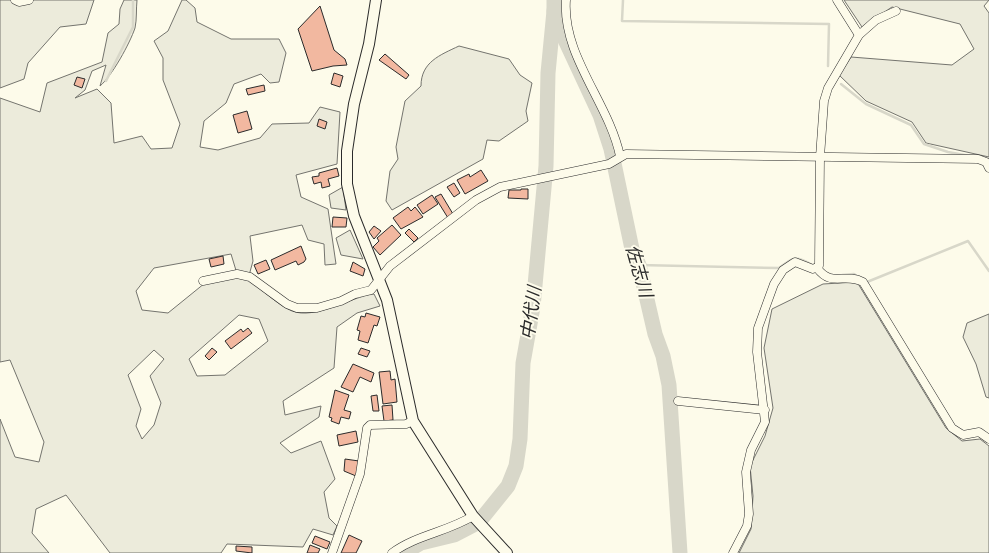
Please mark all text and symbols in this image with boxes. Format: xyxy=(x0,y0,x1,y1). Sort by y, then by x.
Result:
water label: 佐志川 xyxy=(622,242,658,302)
water label: 中代川 xyxy=(516,283,545,341)

